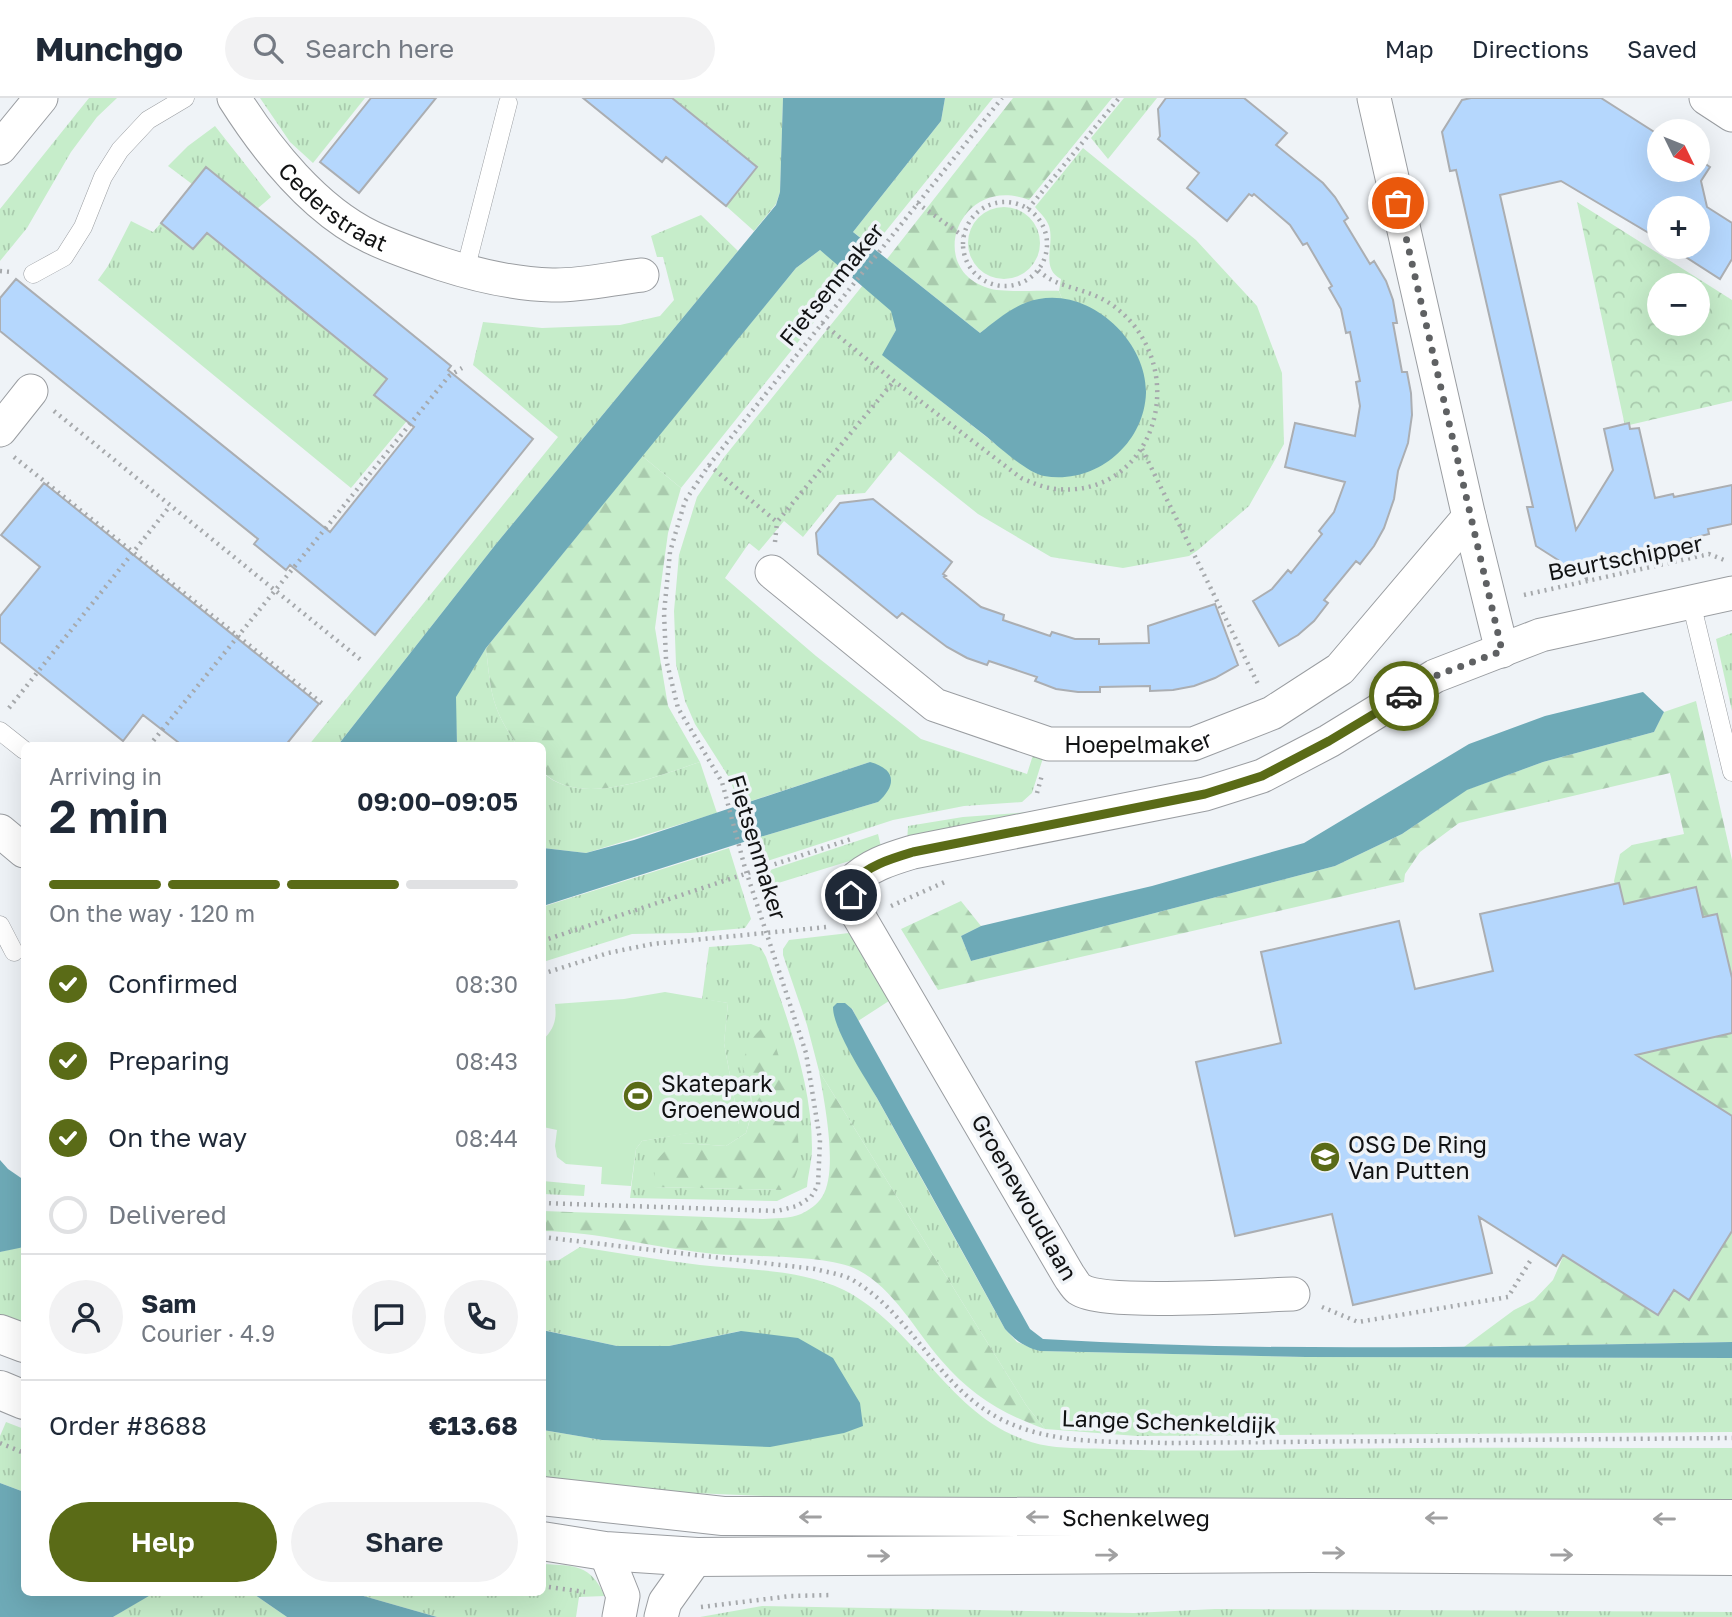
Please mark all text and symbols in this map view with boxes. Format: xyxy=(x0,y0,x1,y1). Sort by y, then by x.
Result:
search box xyxy=(225,17,715,80)
text: Munchgo xyxy=(35,29,183,68)
icon: search xyxy=(249,29,287,67)
text: Search here xyxy=(305,33,454,64)
text: Map xyxy=(1385,34,1434,63)
text: Directions xyxy=(1472,34,1589,63)
text: Saved xyxy=(1627,34,1697,63)
north arrow xyxy=(1647,119,1710,182)
map controls xyxy=(1647,119,1710,336)
street label: Cederstraat xyxy=(273,156,392,257)
pin xyxy=(1368,173,1428,233)
icon: bag xyxy=(1379,184,1417,222)
button: + xyxy=(1647,196,1710,259)
street label: Fietsenmaker xyxy=(773,217,889,351)
button: − xyxy=(1647,273,1710,336)
street label: Beurtschipper xyxy=(1545,528,1705,586)
courier xyxy=(1369,661,1439,731)
icon: car xyxy=(1385,677,1423,715)
street label: Hoepelmaker xyxy=(1064,724,1216,758)
text: Arriving in xyxy=(49,762,162,790)
street label: Fietsenmaker xyxy=(723,771,793,923)
text: 09:00–09:05 xyxy=(357,786,518,817)
text: 2 min xyxy=(49,788,169,843)
pin xyxy=(821,865,881,925)
icon: home xyxy=(832,876,870,914)
text: On the way · 120 m xyxy=(49,899,255,927)
icon: check xyxy=(49,965,87,1003)
text: Confirmed xyxy=(108,968,238,999)
text: 08:30 xyxy=(455,970,518,998)
icon: check xyxy=(49,1042,87,1080)
text: Preparing xyxy=(108,1045,230,1076)
text: 08:43 xyxy=(455,1047,518,1075)
place label: Skatepark Groenewoud xyxy=(661,1069,801,1123)
sports icon: Skatepark Groenewoud xyxy=(621,1079,655,1113)
street label: Groenewoudlaan xyxy=(966,1109,1084,1285)
icon: check xyxy=(49,1119,87,1157)
text: On the way xyxy=(108,1122,247,1153)
text: 08:44 xyxy=(455,1124,518,1152)
place label: OSG De Ring Van Putten xyxy=(1348,1130,1487,1184)
school or university icon: OSG De Ring Van Putten xyxy=(1308,1140,1342,1174)
text: Delivered xyxy=(108,1199,227,1230)
button: person xyxy=(49,1280,123,1354)
button: chat xyxy=(352,1280,426,1354)
button: phone xyxy=(444,1280,518,1354)
text: Sam xyxy=(141,1288,196,1319)
text: Courier · 4.9 xyxy=(141,1319,275,1347)
street label: Lange Schenkeldijk xyxy=(1061,1403,1277,1439)
text: Order #8688 xyxy=(49,1410,207,1441)
text: €13.68 xyxy=(429,1410,518,1441)
button: Help xyxy=(49,1502,277,1582)
button: Share xyxy=(291,1502,518,1582)
street label: Schenkelweg xyxy=(1062,1503,1210,1531)
one-way arrow xyxy=(799,1510,822,1524)
one-way arrow xyxy=(1026,1510,1049,1524)
one-way arrow xyxy=(1425,1511,1448,1525)
one-way arrow xyxy=(1653,1512,1676,1526)
one-way arrow xyxy=(1323,1547,1346,1560)
one-way arrow xyxy=(1095,1548,1118,1562)
one-way arrow xyxy=(1550,1548,1573,1562)
one-way arrow xyxy=(868,1549,891,1563)

